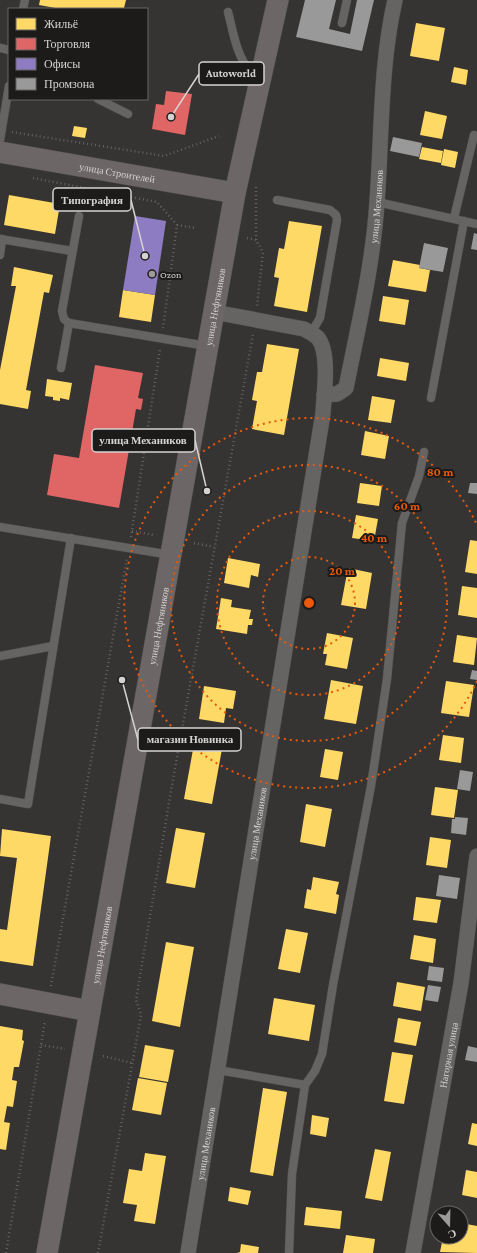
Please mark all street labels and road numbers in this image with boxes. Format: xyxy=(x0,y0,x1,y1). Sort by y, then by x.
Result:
street label: улица Строителей xyxy=(79,160,157,185)
street label: улица Механиков xyxy=(367,169,384,244)
street label: улица Нефтяников xyxy=(203,267,227,346)
street label: улица Нефтяников xyxy=(146,586,171,665)
street label: улица Механиков xyxy=(246,786,268,861)
street label: улица Нефтяников xyxy=(89,905,114,984)
street label: Нагорная улица xyxy=(437,1021,460,1089)
street label: улица Механиков xyxy=(194,1106,217,1181)

